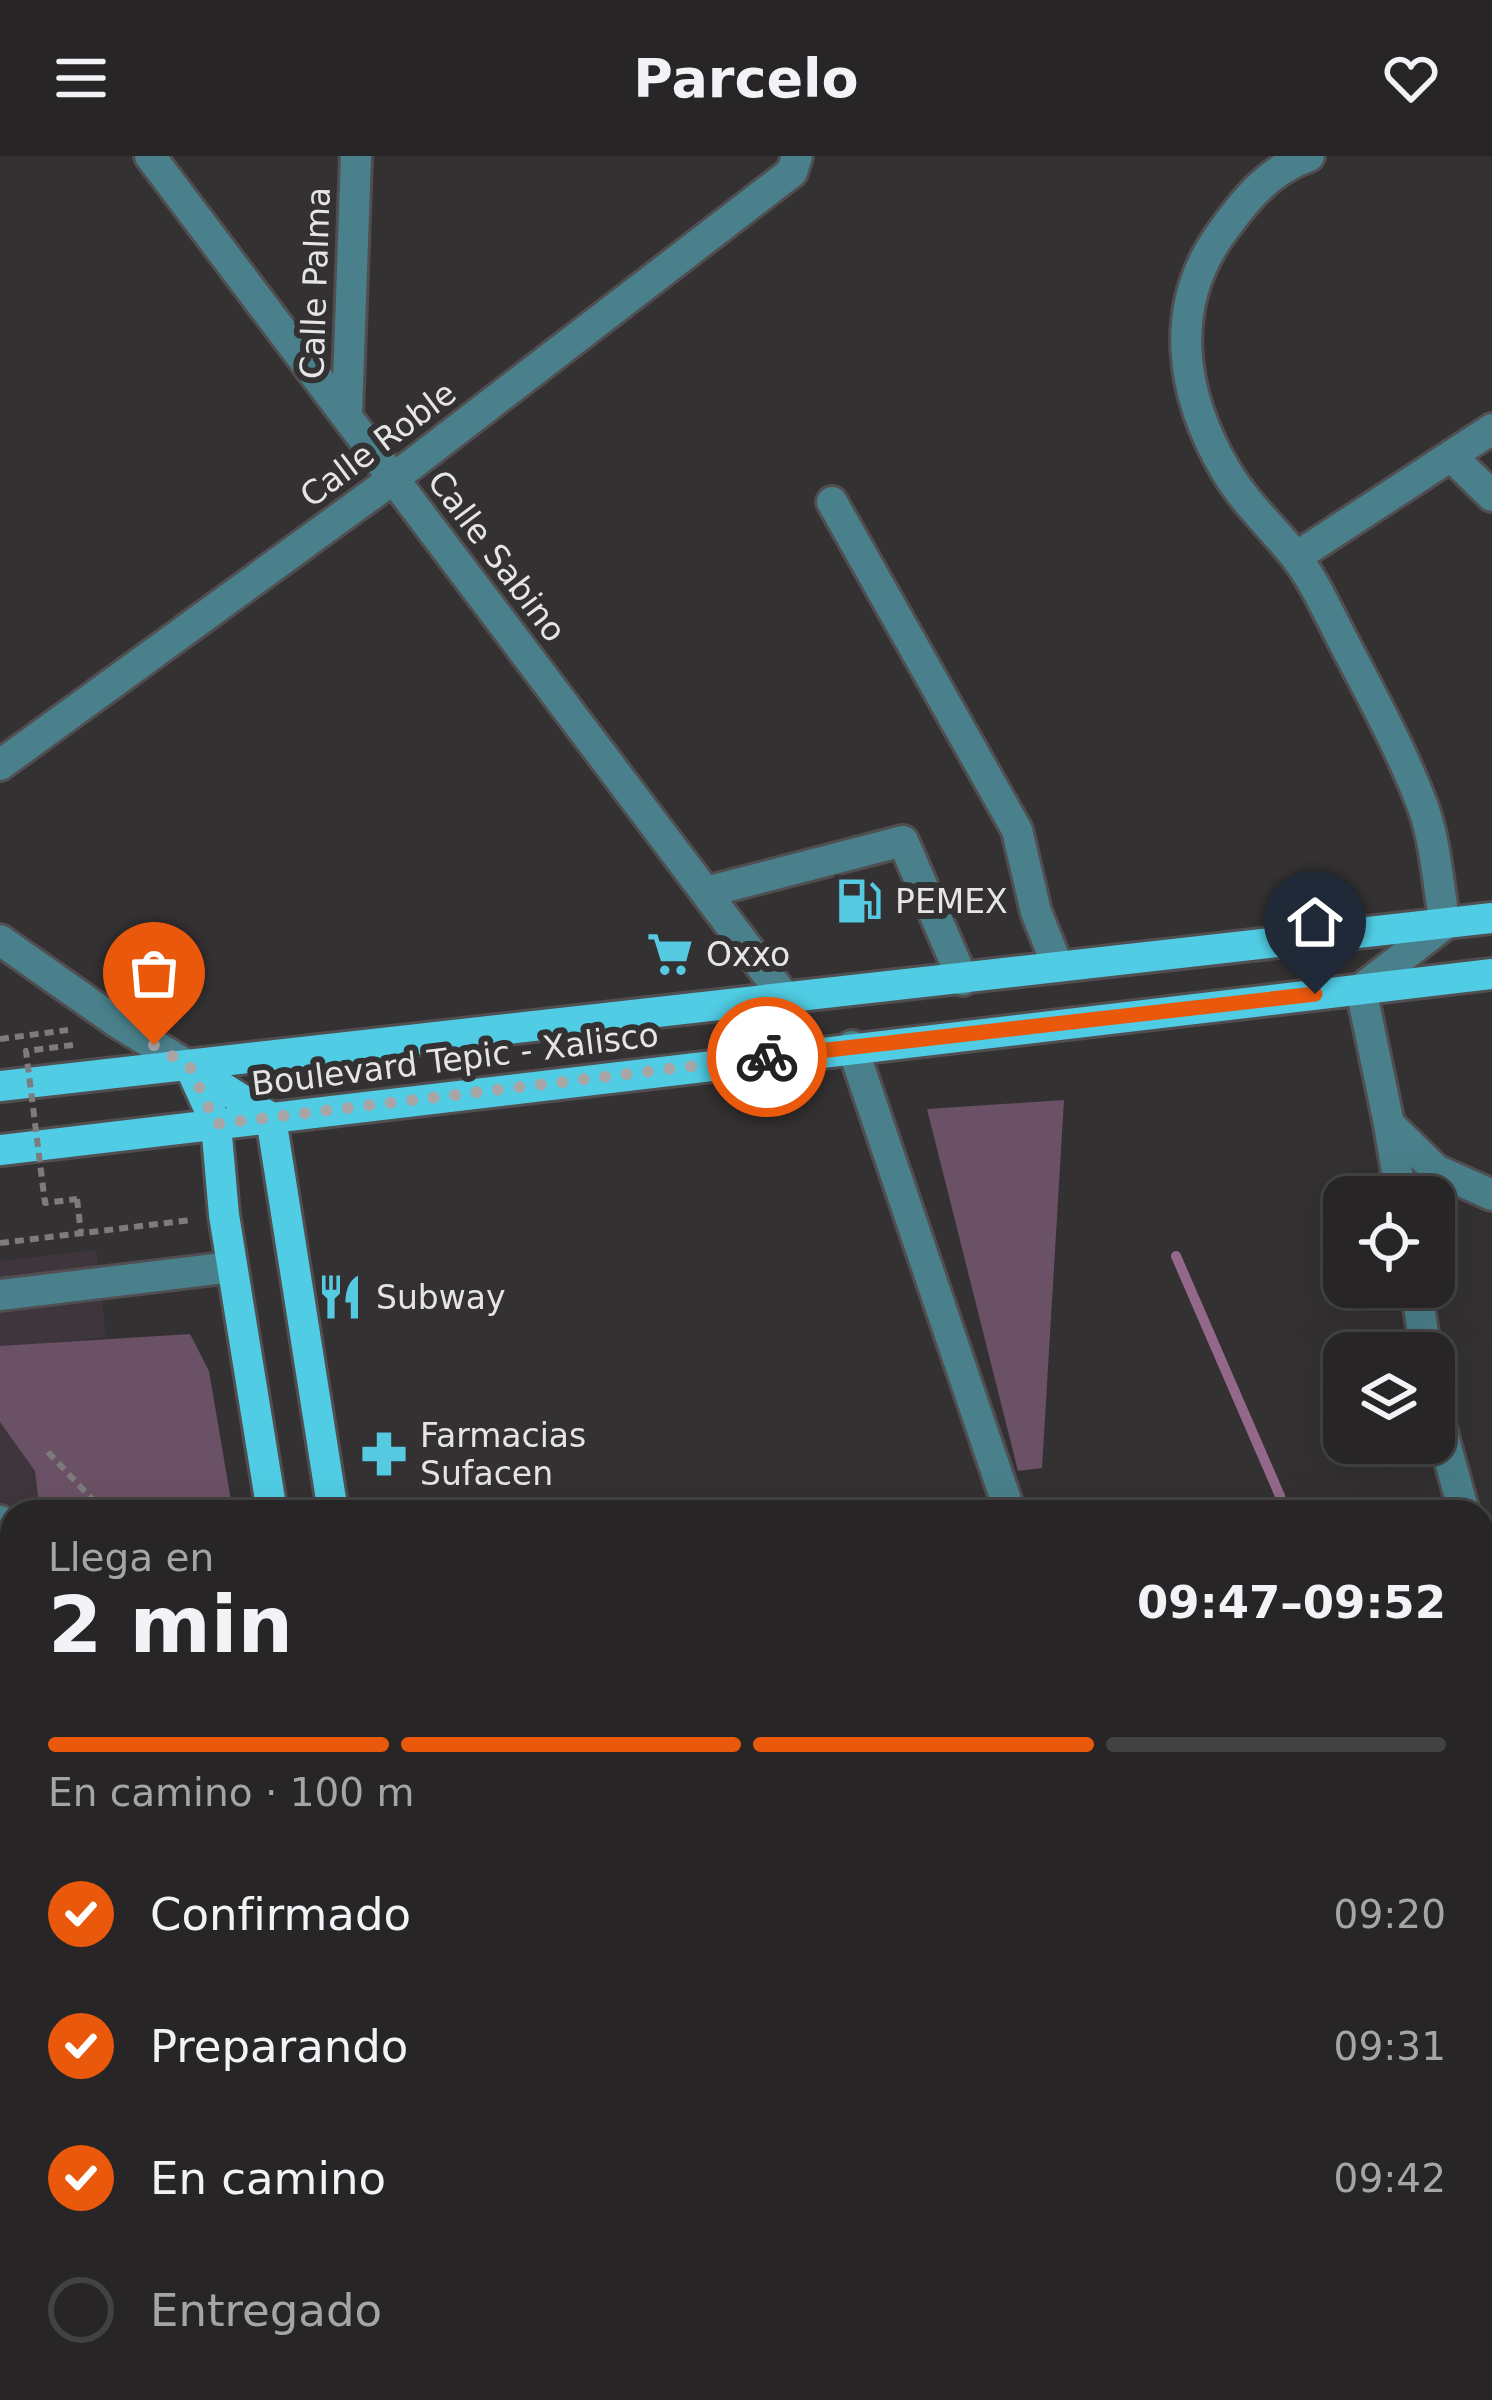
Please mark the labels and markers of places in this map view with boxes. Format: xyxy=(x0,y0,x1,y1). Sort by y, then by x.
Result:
pin xyxy=(1264,871,1366,994)
fuel station icon: PEMEX xyxy=(834,876,884,926)
place label: PEMEX xyxy=(895,882,1008,921)
pin xyxy=(103,922,205,1045)
supermarket icon: Oxxo xyxy=(645,929,695,979)
place label: Oxxo xyxy=(706,935,790,974)
restaurant icon: Subway xyxy=(315,1272,365,1322)
place label: Subway xyxy=(376,1278,506,1317)
place label: Farmacias Sufacen xyxy=(420,1416,586,1493)
pharmacy icon: Farmacias Sufacen xyxy=(359,1429,409,1479)

